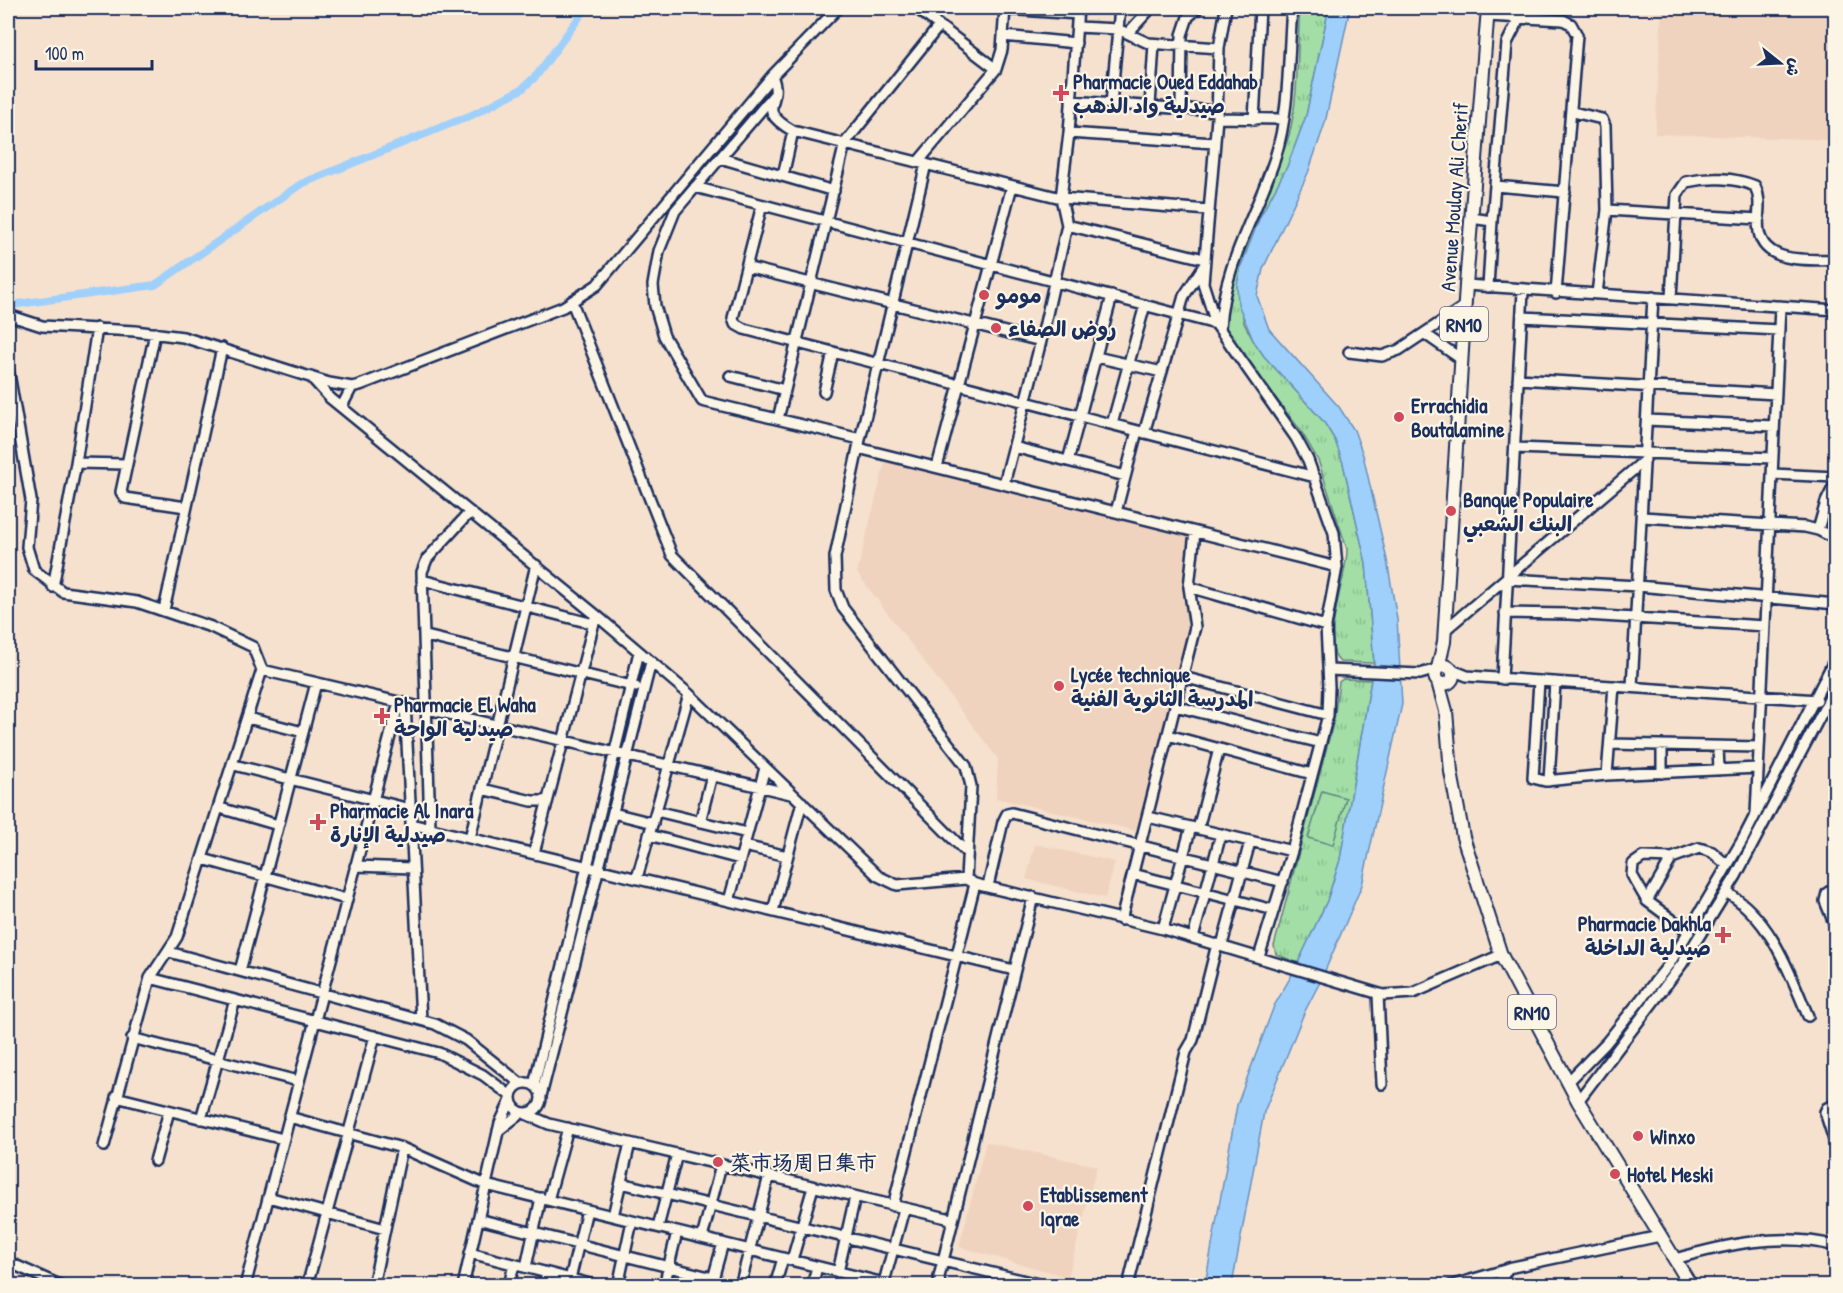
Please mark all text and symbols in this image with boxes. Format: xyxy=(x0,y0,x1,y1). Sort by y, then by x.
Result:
scale bar xyxy=(36,33,152,71)
north arrow xyxy=(1750,33,1810,93)
text: 100 m xyxy=(45,41,84,66)
text: ش xyxy=(1781,56,1807,79)
place label: Pharmacie Oued Eddahab صيدلية واد الذهب xyxy=(1073,67,1258,120)
marker: Pharmacie Oued Eddahab صيدلية واد الذهب xyxy=(1054,86,1068,100)
street label: Avenue Moulay Ali Cherif xyxy=(1433,101,1475,292)
place label: مومو xyxy=(995,281,1042,310)
marker: مومو xyxy=(977,288,991,302)
road number: RN10 xyxy=(1440,307,1488,341)
place label: روض الصفاء xyxy=(1008,314,1116,343)
marker: روض الصفاء xyxy=(989,321,1003,335)
place label: Errachidia Boutalamine xyxy=(1411,391,1505,444)
marker: Errachidia Boutalamine xyxy=(1392,410,1406,424)
place label: Banque Populaire البنك الشعبي xyxy=(1463,485,1594,543)
marker: Banque Populaire البنك الشعبي xyxy=(1444,504,1458,518)
place label: Lycée technique المدرسة الثانوية الفنية xyxy=(1071,660,1253,713)
marker: Lycée technique المدرسة الثانوية الفنية xyxy=(1052,679,1066,693)
place label: Pharmacie El Waha صيدلية الواحة xyxy=(394,690,536,743)
marker: Pharmacie El Waha صيدلية الواحة xyxy=(375,709,389,723)
place label: Pharmacie Al Inara صيدلية الإنارة xyxy=(330,796,474,849)
marker: Pharmacie Al Inara صيدلية الإنارة xyxy=(311,815,325,829)
place label: Pharmacie Dakhla صيدلية الداخلة xyxy=(1578,909,1712,962)
marker: Pharmacie Dakhla صيدلية الداخلة xyxy=(1716,928,1730,942)
road number: RN10 xyxy=(1508,995,1556,1029)
place label: Winxo xyxy=(1650,1122,1696,1151)
marker: Winxo xyxy=(1631,1129,1645,1143)
place label: 菜市场周日集市 xyxy=(730,1148,877,1177)
marker: 菜市场周日集市 xyxy=(711,1155,725,1169)
place label: Hotel Meski xyxy=(1627,1160,1714,1189)
marker: Hotel Meski xyxy=(1608,1167,1622,1181)
place label: Etablissement Iqrae xyxy=(1040,1180,1148,1234)
marker: Etablissement Iqrae xyxy=(1021,1199,1035,1213)

